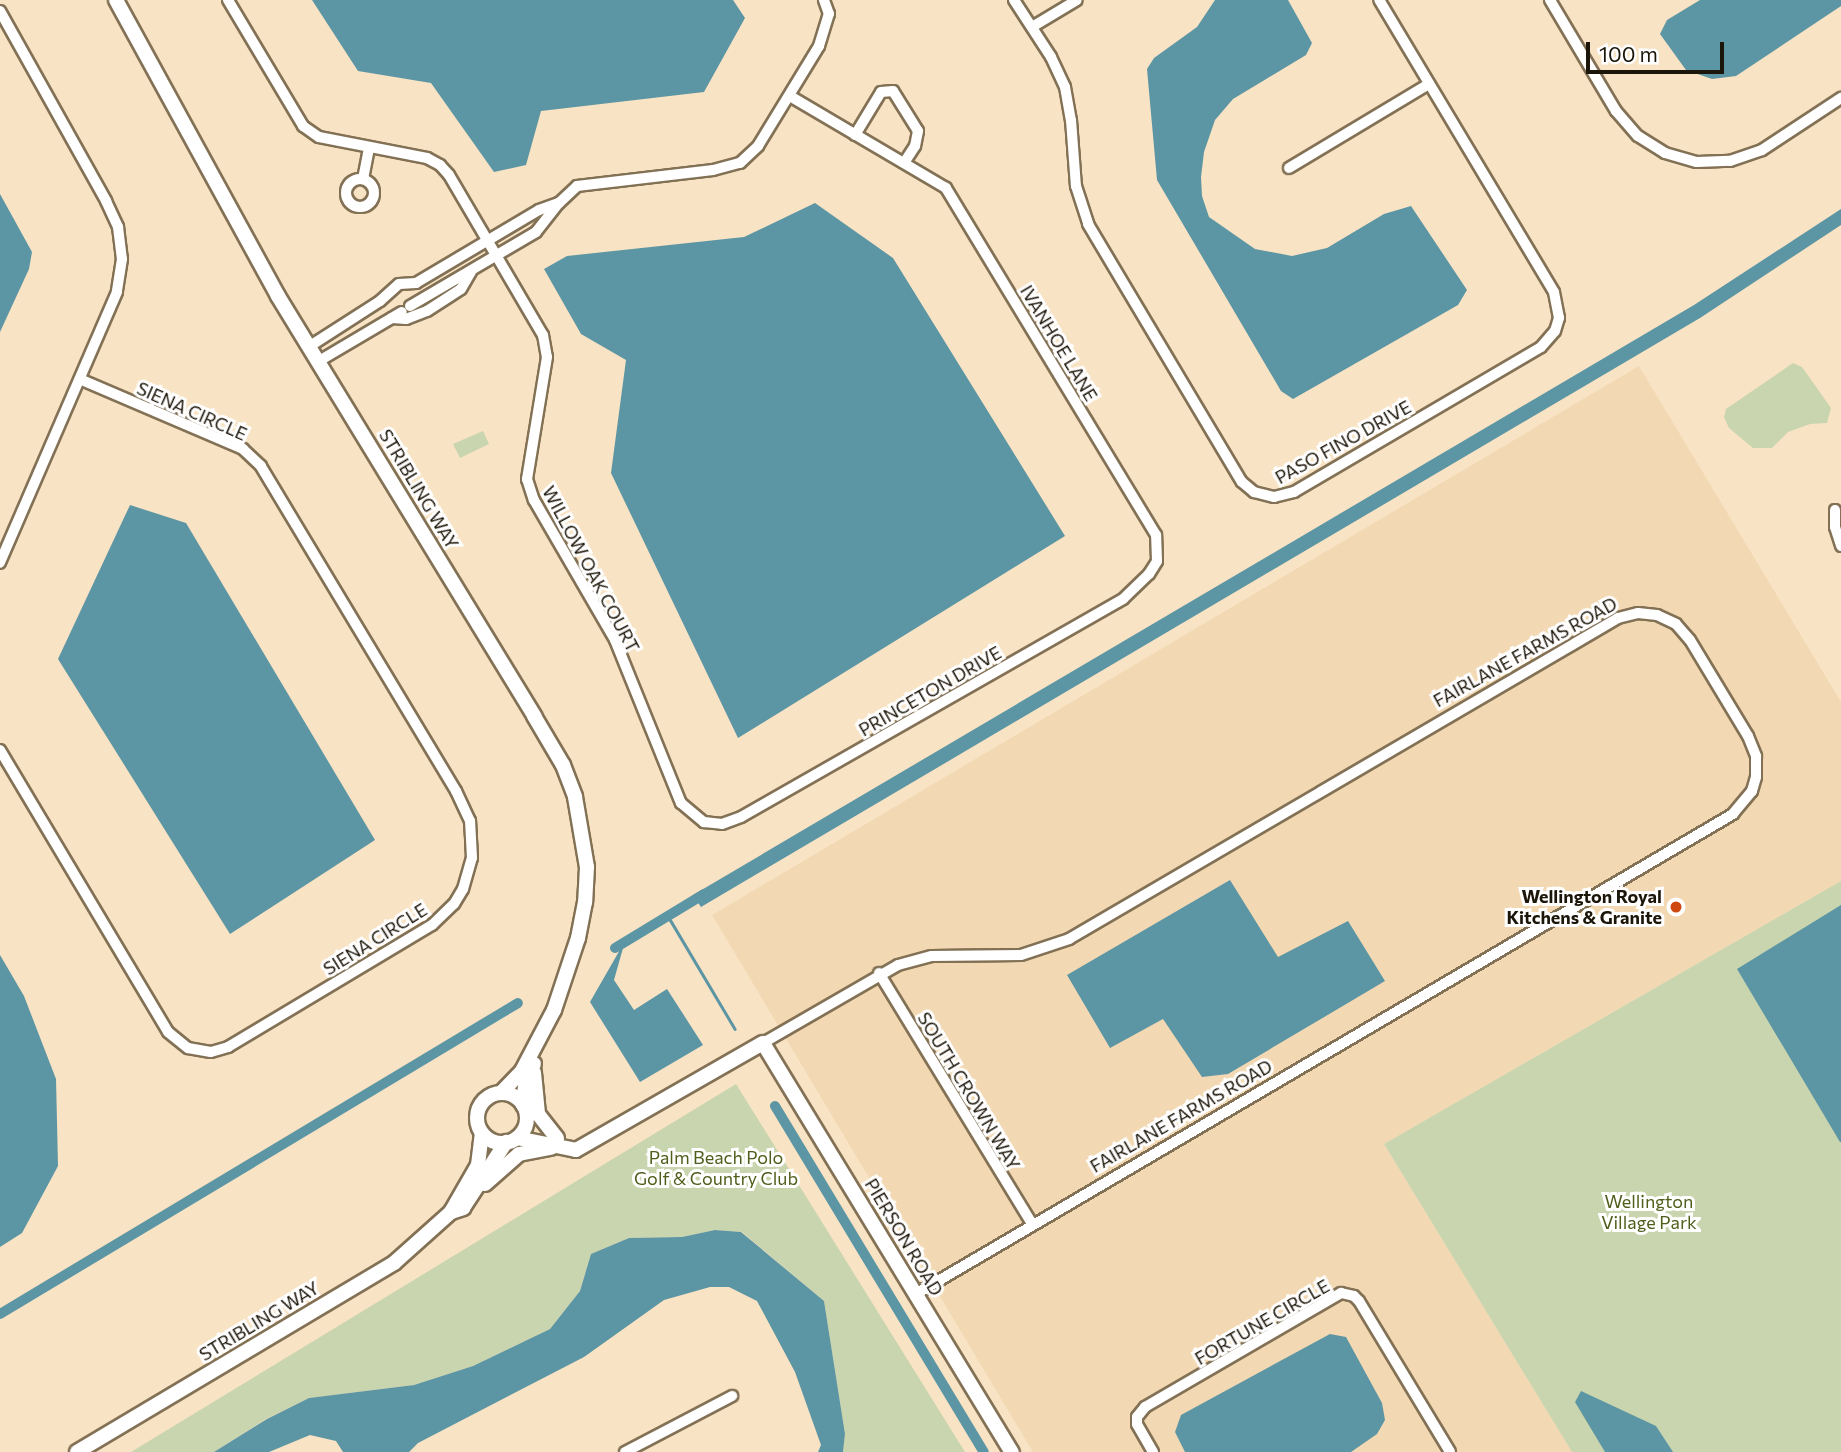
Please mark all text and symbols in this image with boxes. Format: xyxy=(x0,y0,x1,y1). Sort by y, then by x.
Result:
scale bar xyxy=(1589,28,1727,72)
text: 100 m xyxy=(1599,41,1658,66)
street label: IVANHOE LANE xyxy=(1016,281,1102,405)
street label: SIENA CIRCLE xyxy=(134,377,250,445)
street label: PASO FINO DRIVE xyxy=(1271,396,1415,488)
street label: STRIBLING WAY xyxy=(375,425,463,553)
street label: WILLOW OAK COURT xyxy=(538,482,644,656)
street label: FAIRLANE FARMS ROAD xyxy=(1429,593,1621,711)
street label: PRINCETON DRIVE xyxy=(855,641,1005,741)
place label: Wellington Royal Kitchens & Granite xyxy=(1507,886,1662,928)
street label: SIENA CIRCLE xyxy=(319,899,431,979)
marker: Wellington Royal Kitchens & Granite xyxy=(1668,899,1684,915)
street label: SOUTH CROWN WAY xyxy=(913,1008,1025,1174)
street label: FAIRLANE FARMS ROAD xyxy=(1086,1055,1276,1177)
park label: Palm Beach Polo Golf & Country Club xyxy=(634,1147,798,1190)
street label: PIERSON ROAD xyxy=(860,1174,948,1300)
park label: Wellington Village Park xyxy=(1601,1191,1697,1234)
street label: FORTUNE CIRCLE xyxy=(1191,1275,1333,1369)
street label: STRIBLING WAY xyxy=(195,1277,323,1365)

